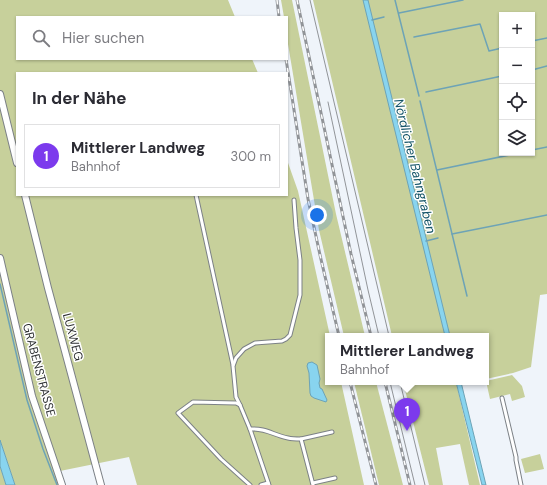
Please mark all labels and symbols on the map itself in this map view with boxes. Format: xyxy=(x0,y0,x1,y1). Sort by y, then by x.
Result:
water label: Nördlicher Bahngraben xyxy=(390,97,440,235)
your location xyxy=(307,205,327,225)
street label: LUXWEG xyxy=(59,311,87,363)
street label: GRABENSTRASSE xyxy=(19,322,59,419)
pin: 1 xyxy=(394,398,420,431)

